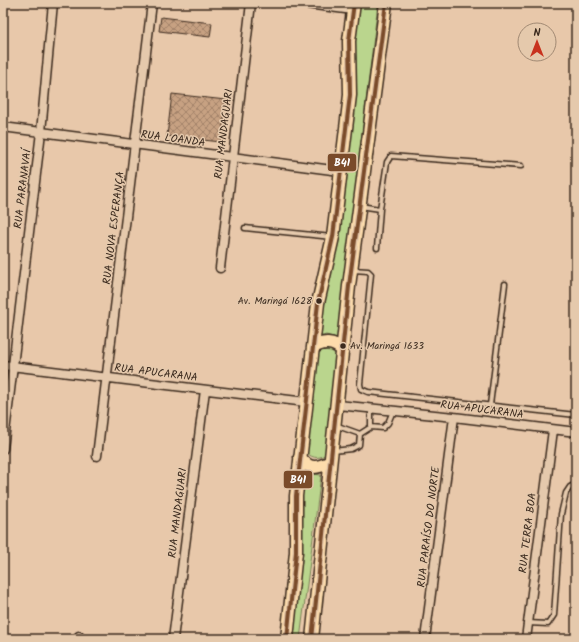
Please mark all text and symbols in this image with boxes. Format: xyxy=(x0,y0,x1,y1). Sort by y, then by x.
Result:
north arrow xyxy=(517,22,557,62)
text: N xyxy=(534,24,541,42)
street label: RUA MANDAGUARI xyxy=(210,88,238,180)
street label: RUA LOANDA xyxy=(140,126,207,152)
street label: RUA PARANAVAÍ xyxy=(9,147,37,230)
line badge: B41 xyxy=(327,153,357,172)
text: B41 xyxy=(334,154,351,172)
street label: RUA NOVA ESPERANÇA xyxy=(98,170,130,286)
place label: Av. Maringá 1628 xyxy=(238,293,313,309)
marker: Av. Maringá 1628 xyxy=(314,296,324,306)
place label: Av. Maringá 1633 xyxy=(350,338,424,354)
marker: Av. Maringá 1633 xyxy=(338,341,348,351)
street label: RUA APUCARANA xyxy=(113,359,199,387)
street label: RUA APUCARANA xyxy=(439,396,525,424)
street label: RUA PARAÍSO DO NORTE xyxy=(413,465,445,588)
street label: RUA MANDAGUARI xyxy=(164,467,192,559)
line badge: B41 xyxy=(283,470,313,489)
text: B41 xyxy=(290,471,307,489)
street label: RUA TERRA BOA xyxy=(514,491,542,574)

